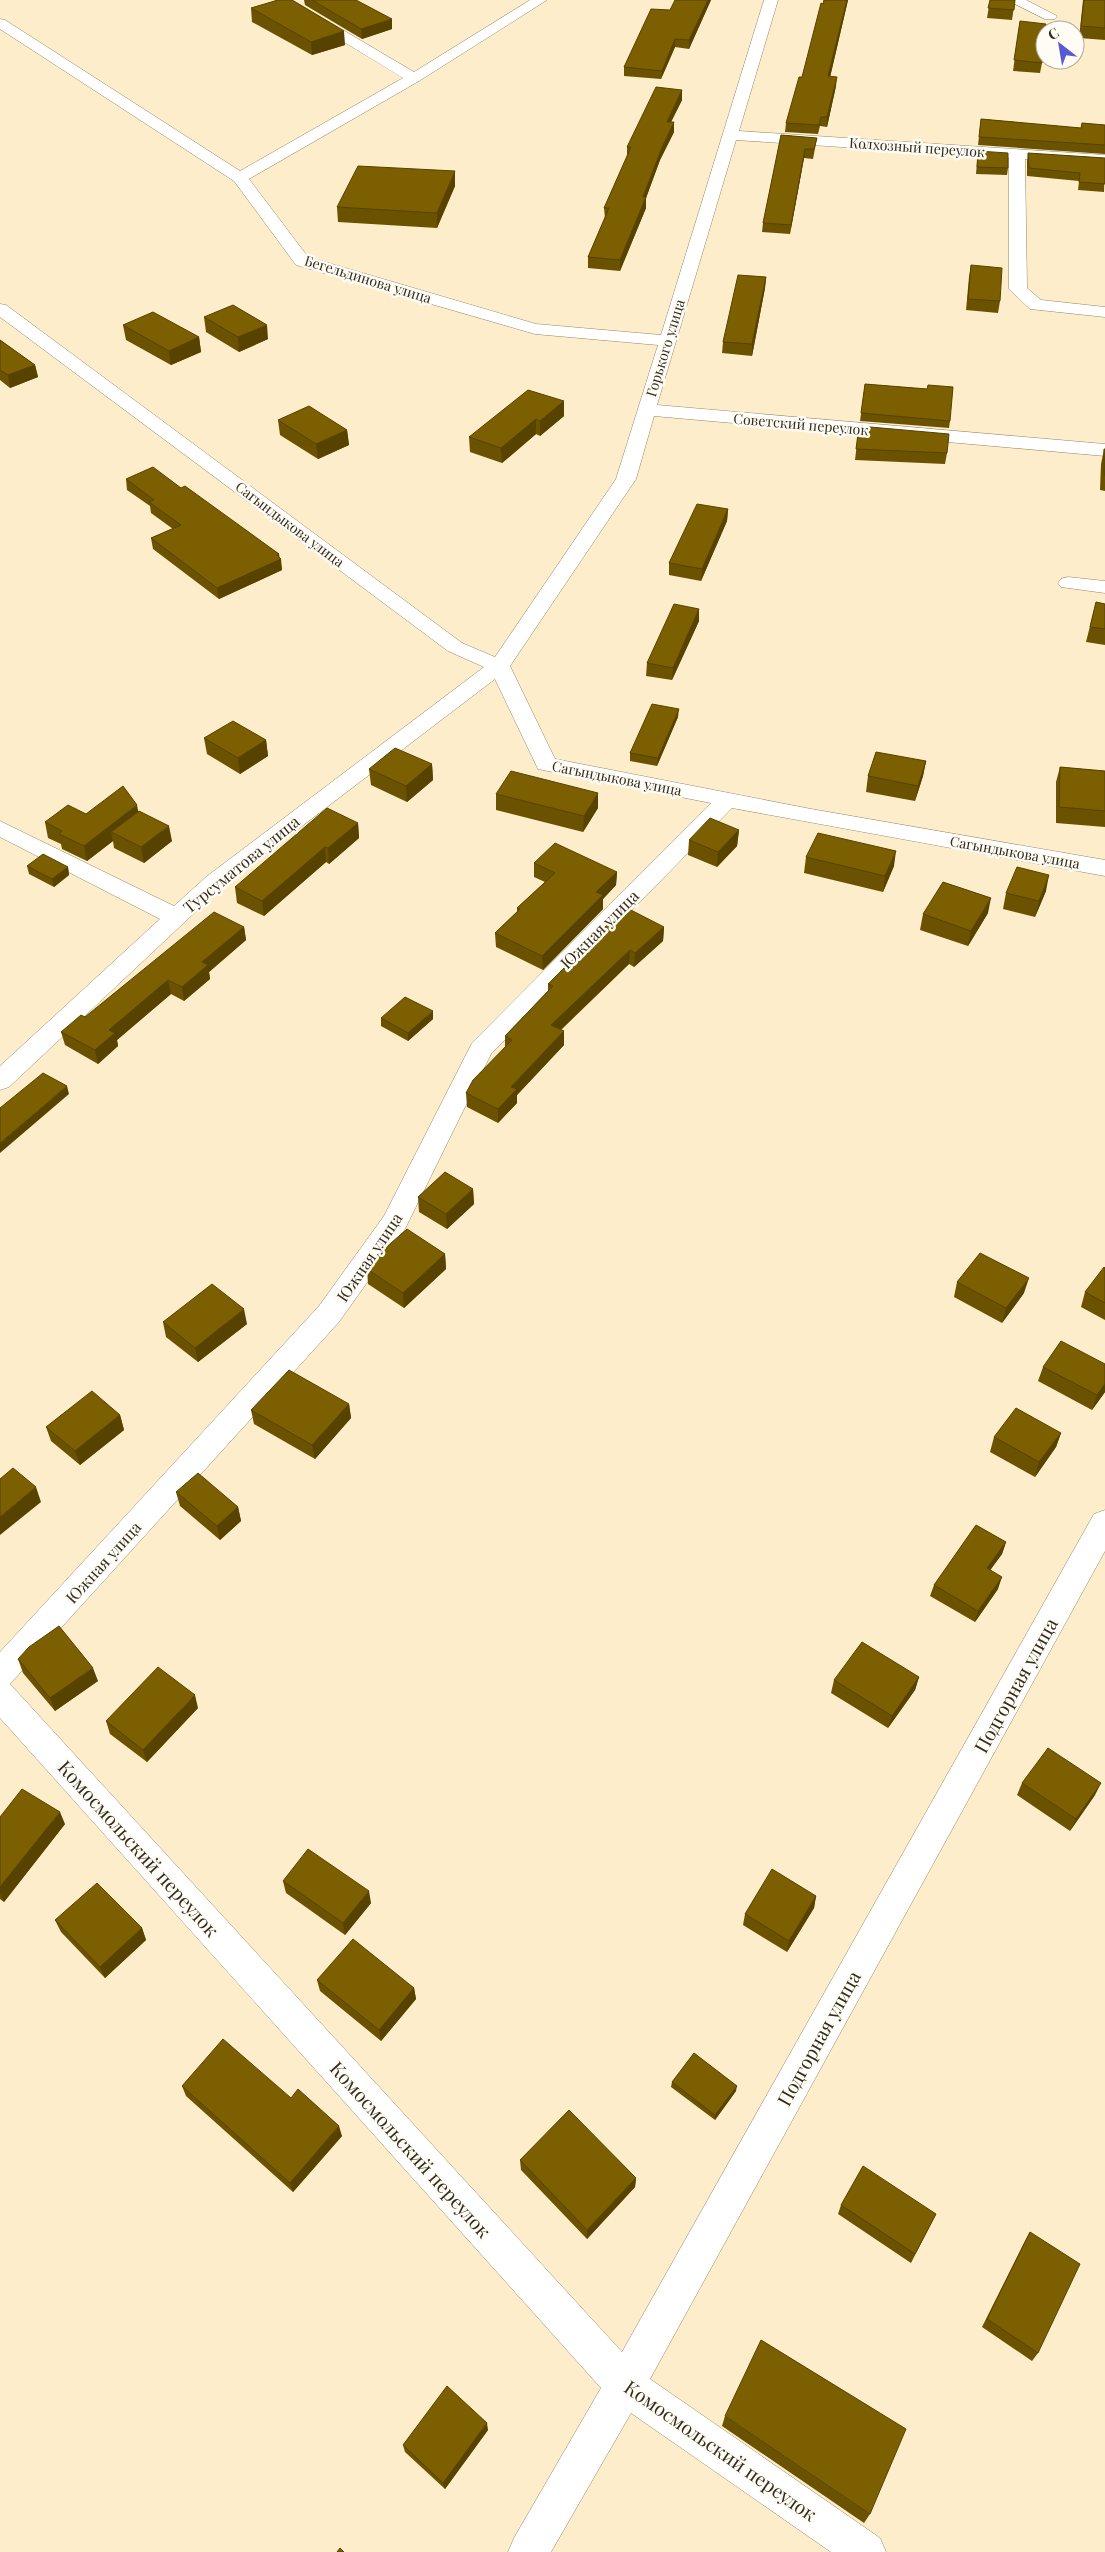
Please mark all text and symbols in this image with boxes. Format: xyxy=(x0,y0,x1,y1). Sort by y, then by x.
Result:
north arrow xyxy=(1035,20,1085,70)
text: С xyxy=(1044,23,1062,44)
street label: Колхозный переулок xyxy=(848,133,986,161)
street label: Бегельдинова улица xyxy=(302,251,434,307)
street label: Горького улица xyxy=(641,297,689,399)
street label: Советский переулок xyxy=(733,409,869,439)
street label: Сагындыкова улица xyxy=(232,477,348,571)
street label: Сагындыкова улица xyxy=(551,756,683,800)
street label: Турсуматова улица xyxy=(178,811,304,917)
street label: Сагындыкова улица xyxy=(949,831,1081,873)
street label: Южная улица xyxy=(555,885,643,973)
street label: Южная улица xyxy=(331,1208,407,1306)
street label: Южная улица xyxy=(61,1517,145,1607)
street label: Подгорная улица xyxy=(967,1612,1063,1757)
street label: Комосмольский переулок xyxy=(53,1754,225,1942)
street label: Подгорная улица xyxy=(770,1965,866,2110)
street label: Комосмольский переулок xyxy=(325,2055,497,2243)
street label: Комосмольский переулок xyxy=(620,2374,822,2526)

